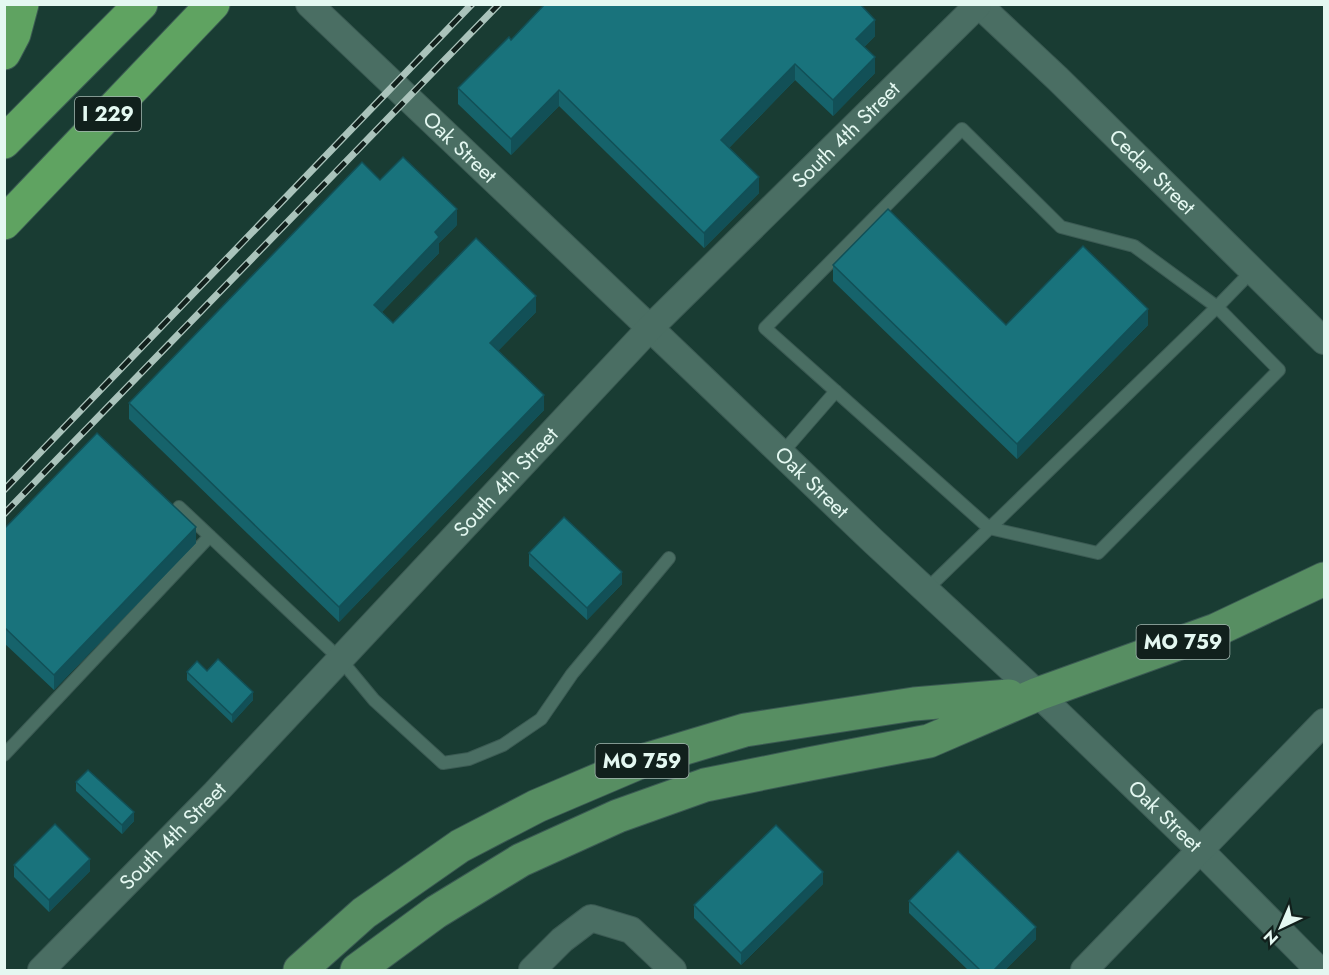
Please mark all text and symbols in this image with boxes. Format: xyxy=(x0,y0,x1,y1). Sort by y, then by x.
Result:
street label: South 4th Street xyxy=(785,75,907,195)
road number: I 229 xyxy=(75,97,141,131)
street label: Oak Street xyxy=(416,105,504,190)
street label: Cedar Street xyxy=(1102,122,1202,221)
street label: South 4th Street xyxy=(447,420,565,544)
street label: Oak Street xyxy=(768,440,855,525)
road number: MO 759 xyxy=(1136,625,1230,659)
road number: MO 759 xyxy=(596,744,688,778)
street label: Oak Street xyxy=(1121,773,1209,859)
street label: South 4th Street xyxy=(113,775,233,897)
north arrow xyxy=(1251,897,1311,957)
text: N xyxy=(1258,925,1283,950)

